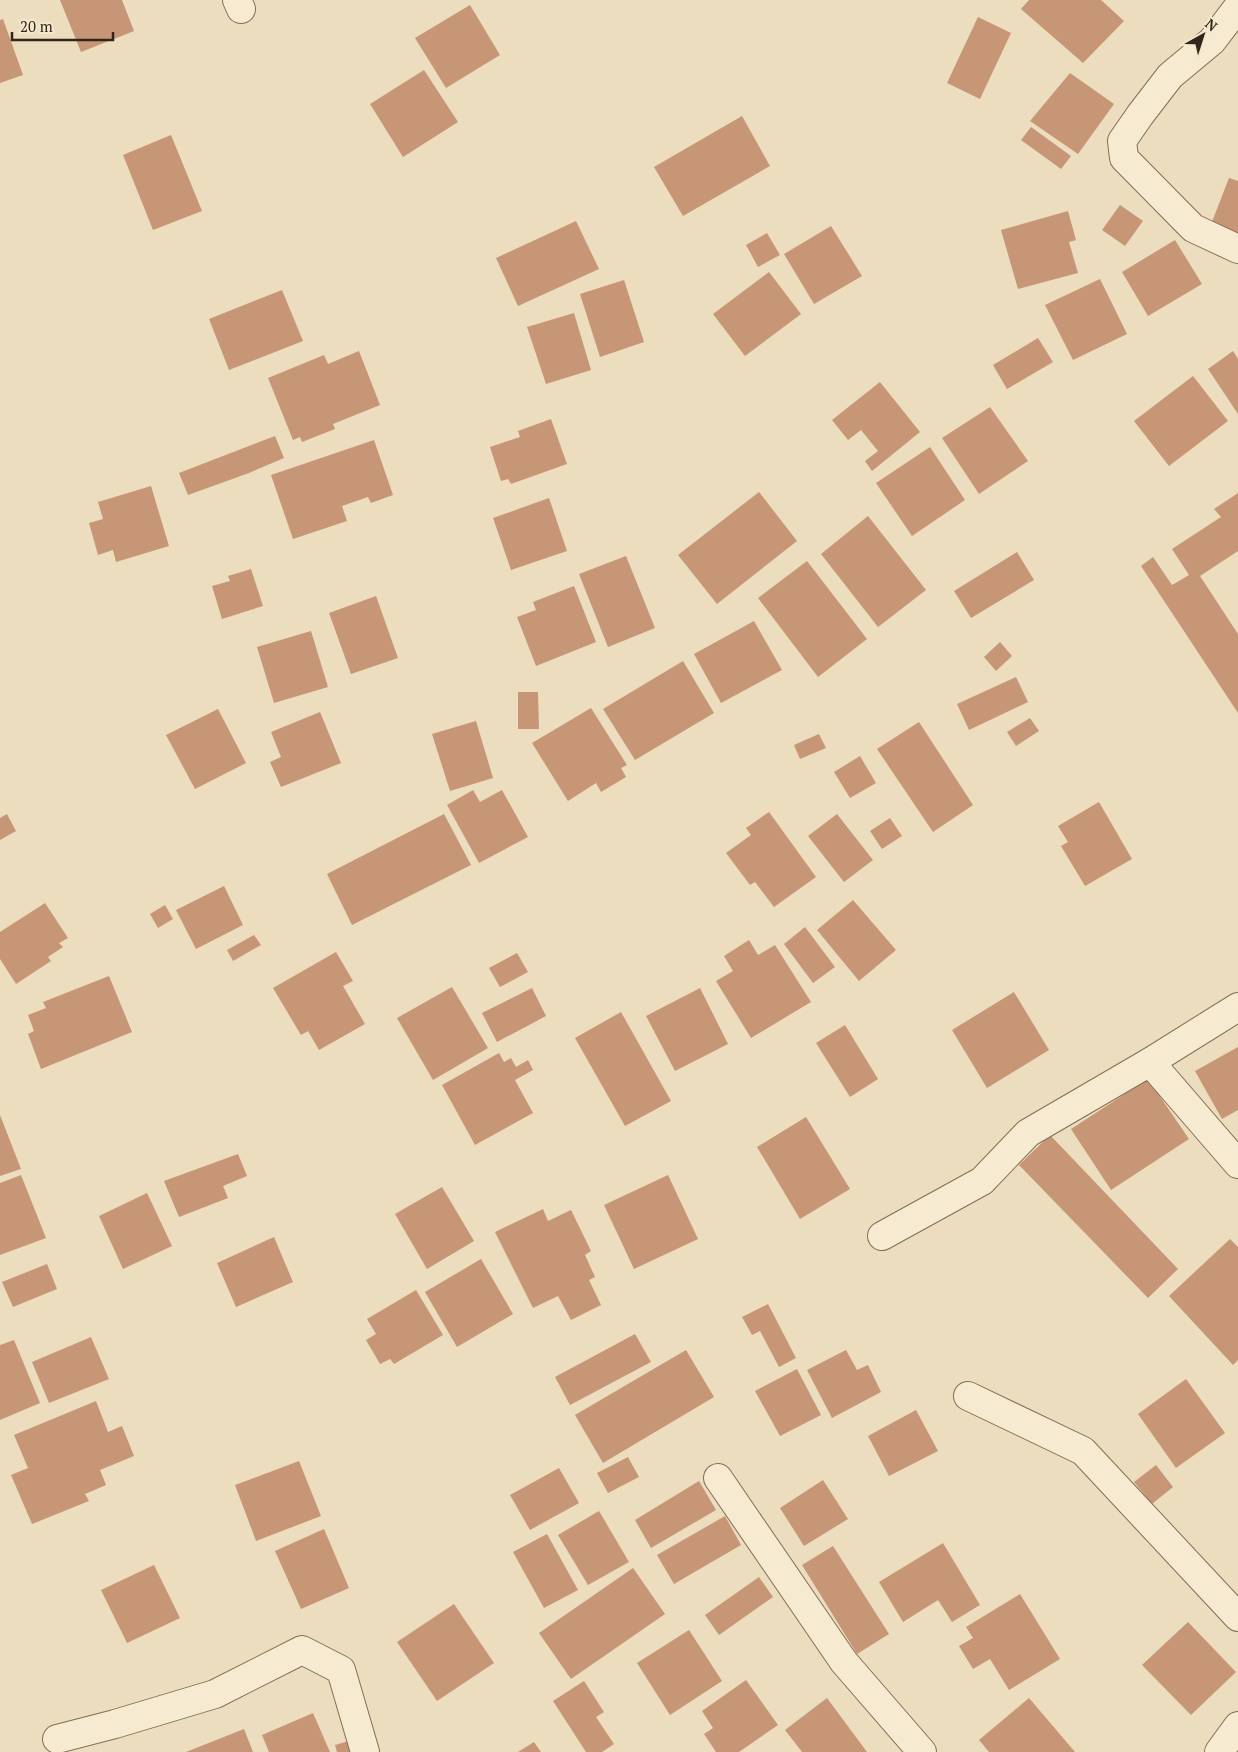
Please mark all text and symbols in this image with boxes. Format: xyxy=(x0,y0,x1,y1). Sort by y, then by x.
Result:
scale bar xyxy=(12,10,114,42)
north arrow xyxy=(1178,10,1228,60)
text: N xyxy=(1201,14,1222,35)
text: 20 m xyxy=(20,16,53,36)

